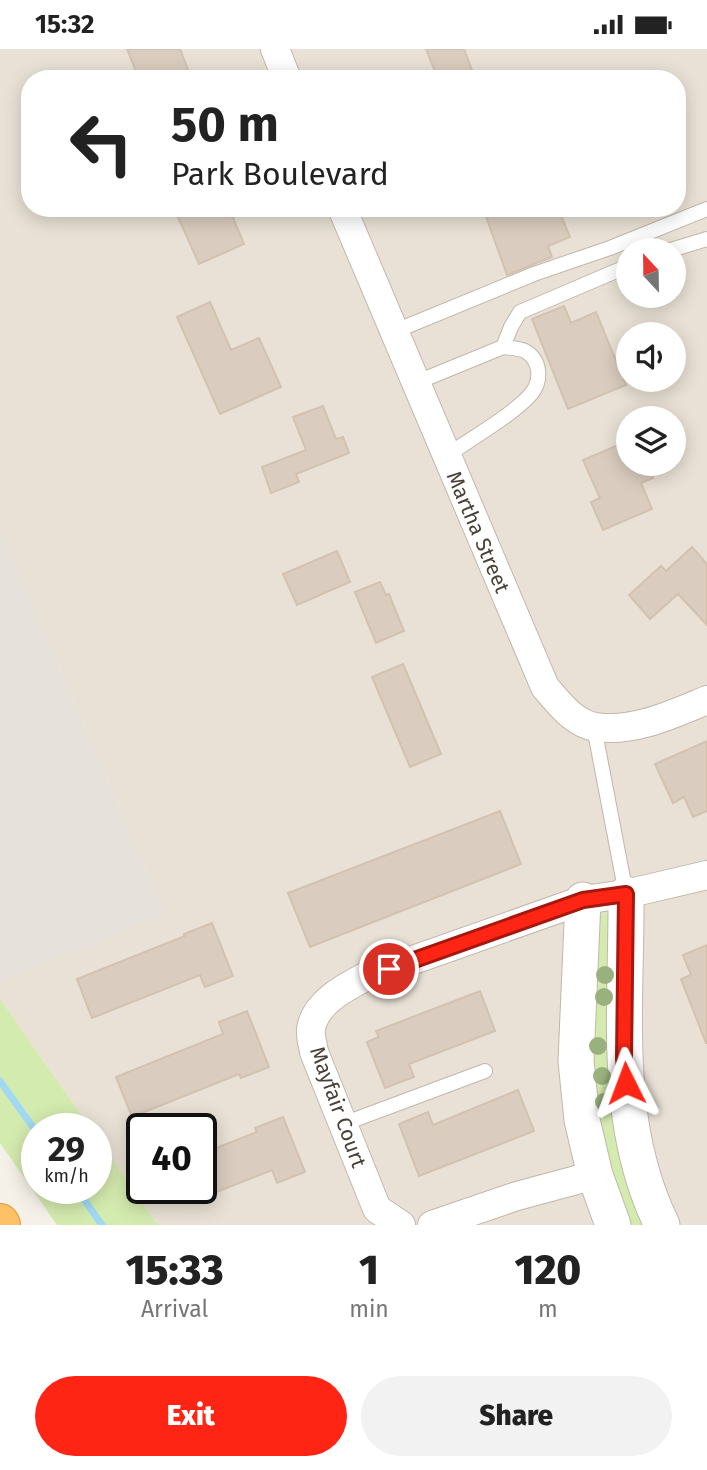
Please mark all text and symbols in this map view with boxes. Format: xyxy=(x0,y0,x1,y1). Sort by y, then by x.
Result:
text: 15:32 xyxy=(35,9,94,40)
text: 50 m xyxy=(171,95,279,154)
icon: left xyxy=(56,98,147,189)
text: Park Boulevard xyxy=(171,155,389,193)
north arrow xyxy=(616,238,686,308)
map controls xyxy=(616,238,686,476)
button: sound xyxy=(616,322,686,392)
button: layers xyxy=(616,406,686,476)
street label: Martha Street xyxy=(441,467,515,597)
pin xyxy=(359,939,419,999)
icon: arrive xyxy=(370,950,408,988)
street label: Mayfair Court xyxy=(304,1043,372,1171)
position arrow xyxy=(589,1046,663,1120)
speed limit sign: 40 xyxy=(126,1113,217,1204)
text: 29 xyxy=(48,1128,85,1170)
text: km/h xyxy=(44,1165,89,1187)
text: 15:33 xyxy=(126,1245,224,1295)
text: 1 xyxy=(359,1245,379,1295)
text: 120 xyxy=(515,1245,581,1295)
text: Arrival xyxy=(141,1295,208,1323)
text: min xyxy=(349,1295,389,1323)
text: m xyxy=(538,1295,558,1323)
button: Exit xyxy=(35,1376,347,1456)
button: Share xyxy=(361,1376,672,1456)

